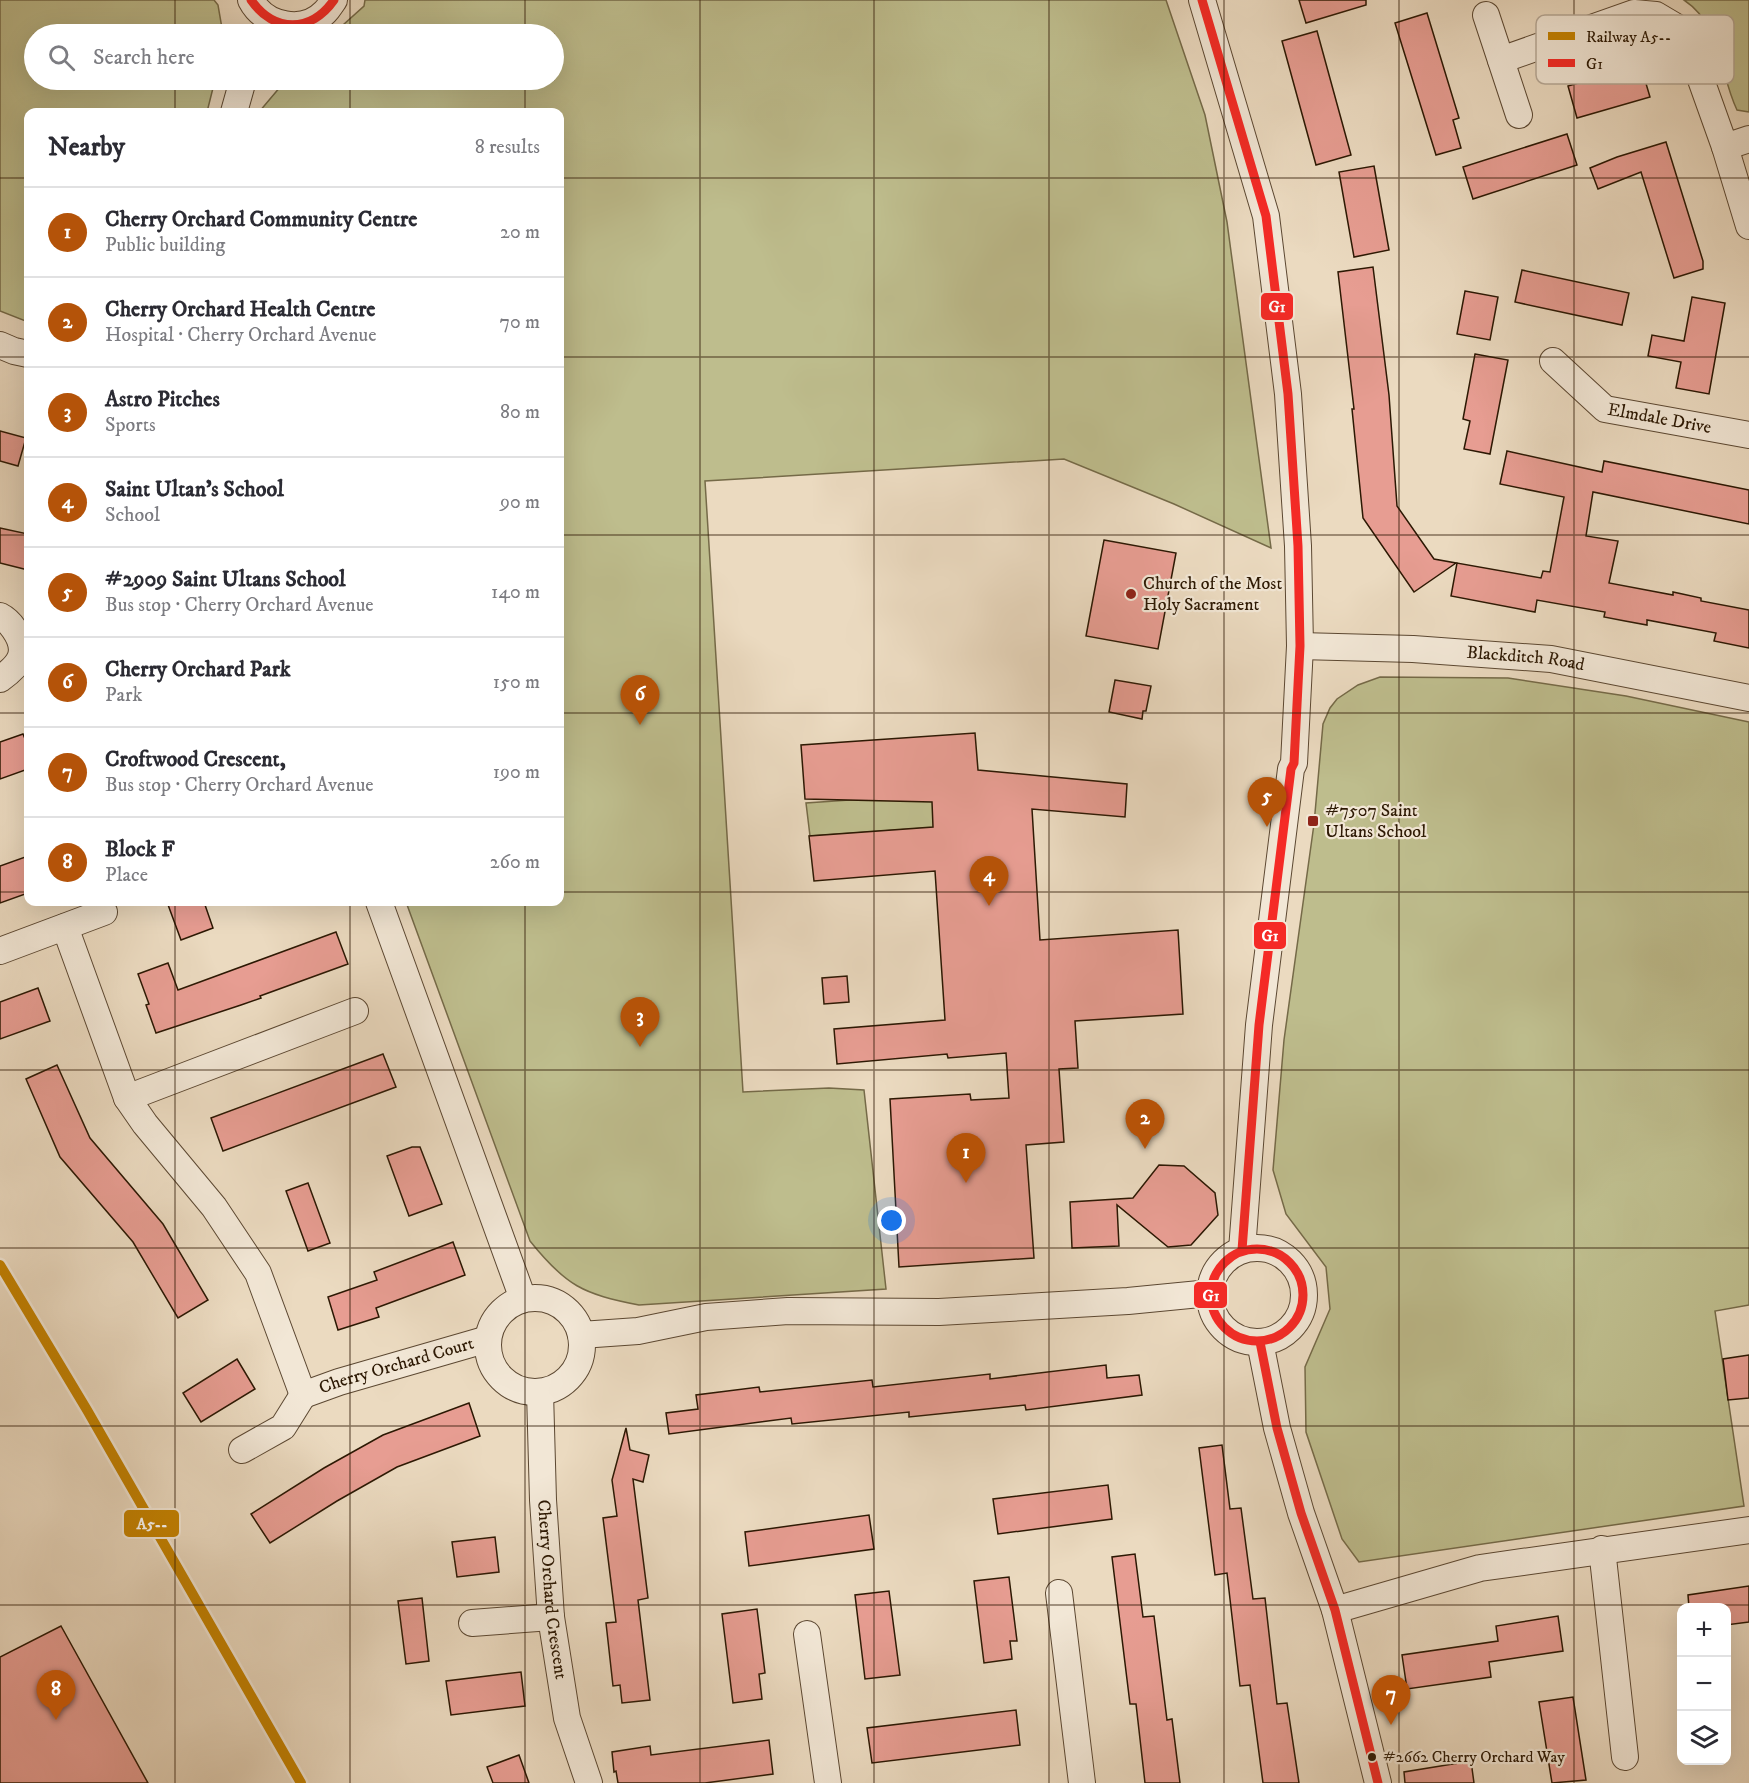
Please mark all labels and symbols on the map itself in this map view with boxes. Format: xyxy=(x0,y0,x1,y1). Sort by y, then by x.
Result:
legend xyxy=(1536,15,1734,84)
text: Railway A5-- xyxy=(1586,27,1671,47)
text: G1 xyxy=(1586,54,1603,74)
line badge: G1 xyxy=(1260,292,1294,321)
text: G1 xyxy=(1268,297,1286,317)
street label: Elmdale Drive xyxy=(1606,399,1713,439)
place label: Church of the Most Holy Sacrament xyxy=(1143,573,1282,616)
marker: Church of the Most Holy Sacrament xyxy=(1124,587,1138,601)
street label: Blackditch Road xyxy=(1466,642,1586,676)
pin: 6 xyxy=(620,676,660,725)
pin: 5 xyxy=(1248,778,1286,827)
place label: #7507 Saint Ultans School xyxy=(1325,800,1427,843)
marker: #7507 Saint Ultans School xyxy=(1306,814,1320,828)
pin: 4 xyxy=(970,856,1008,906)
line badge: G1 xyxy=(1253,921,1287,950)
text: G1 xyxy=(1261,926,1279,946)
pin: 3 xyxy=(620,998,660,1047)
pin: 2 xyxy=(1126,1100,1164,1149)
pin: 1 xyxy=(946,1134,986,1183)
your location xyxy=(877,1206,906,1235)
line badge: G1 xyxy=(1193,1281,1228,1309)
text: G1 xyxy=(1202,1286,1220,1306)
street label: Cherry Orchard Court xyxy=(316,1333,477,1399)
street label: Cherry Orchard Crescent xyxy=(532,1499,572,1681)
line badge: A5-- xyxy=(123,1509,180,1538)
text: A5-- xyxy=(135,1514,168,1534)
pin: 8 xyxy=(36,1670,76,1720)
pin: 7 xyxy=(1372,1676,1410,1725)
place label: #2662 Cherry Orchard Way xyxy=(1383,1747,1565,1767)
marker: #2662 Cherry Orchard Way xyxy=(1366,1751,1378,1763)

